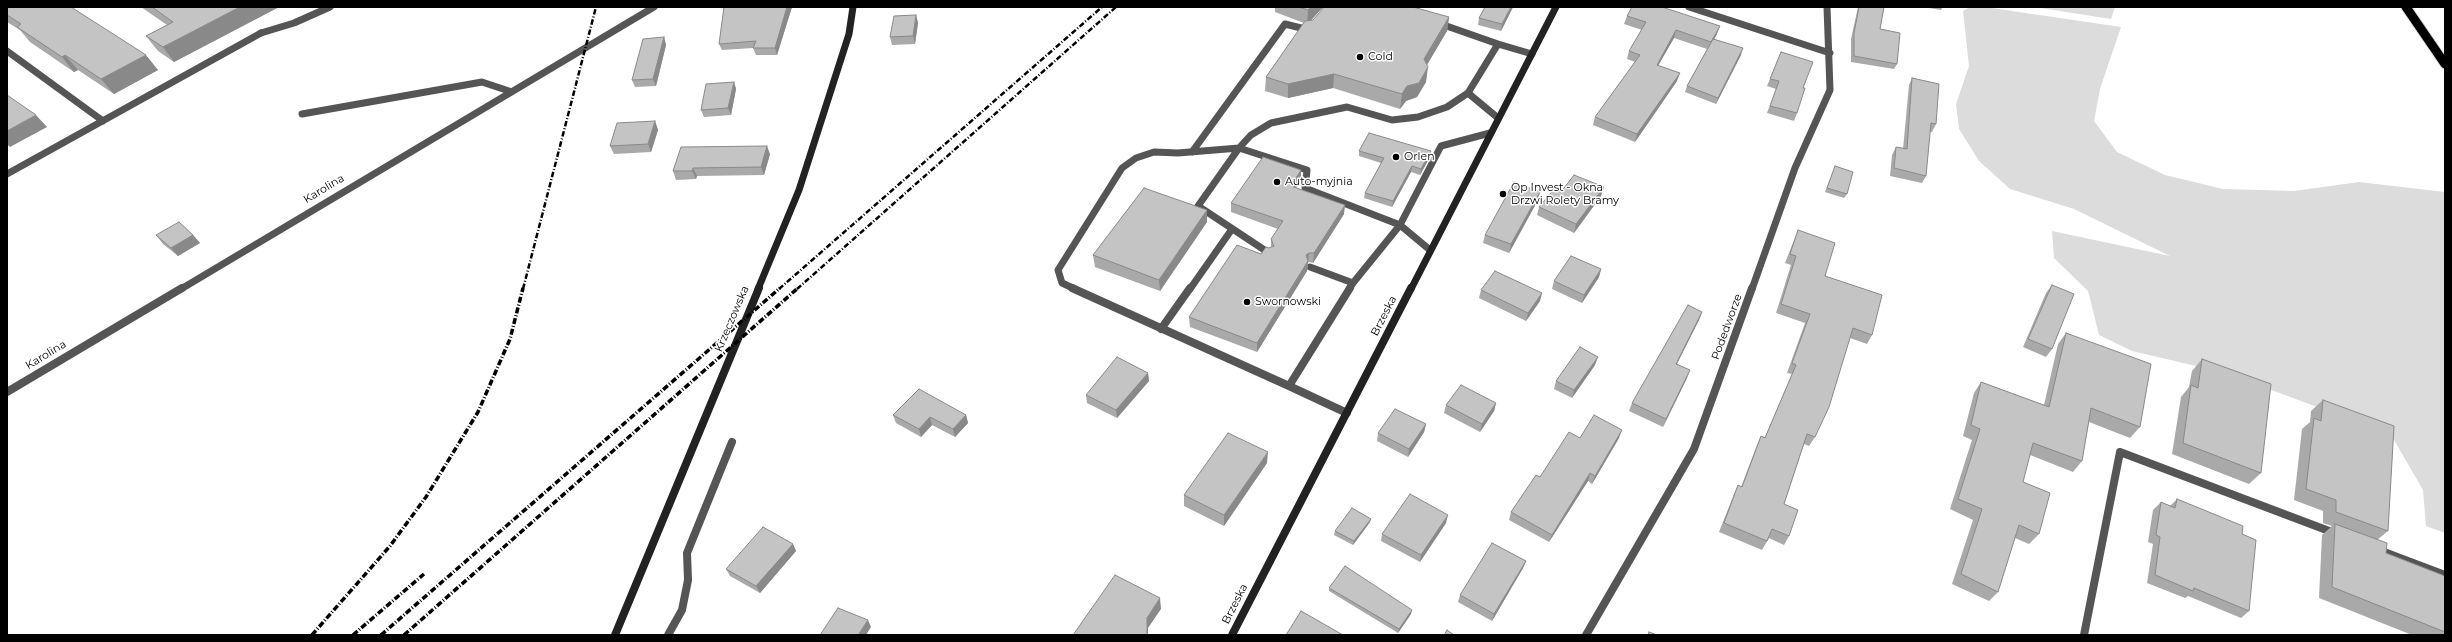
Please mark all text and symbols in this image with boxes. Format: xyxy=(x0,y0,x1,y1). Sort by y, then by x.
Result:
place label: Cold xyxy=(1368,50,1393,64)
marker: Cold xyxy=(1355,52,1365,62)
place label: Orlen xyxy=(1404,150,1435,164)
marker: Orlen xyxy=(1391,152,1401,162)
street label: Karolina xyxy=(301,172,347,206)
place label: Auto-myjnia xyxy=(1285,175,1353,189)
marker: Auto-myjnia xyxy=(1272,177,1282,187)
place label: Op Invest - Okna Drzwi Rolety Bramy xyxy=(1511,181,1619,207)
marker: Op Invest - Okna Drzwi Rolety Bramy xyxy=(1498,189,1508,199)
street label: Krzeczowska xyxy=(712,284,752,354)
street label: Podedworze xyxy=(1709,292,1745,362)
street label: Brzeska xyxy=(1368,294,1400,338)
place label: Swornowski xyxy=(1255,295,1321,309)
marker: Swornowski xyxy=(1242,297,1252,307)
street label: Karolina xyxy=(23,338,69,372)
street label: Brzeska xyxy=(1219,582,1251,626)

